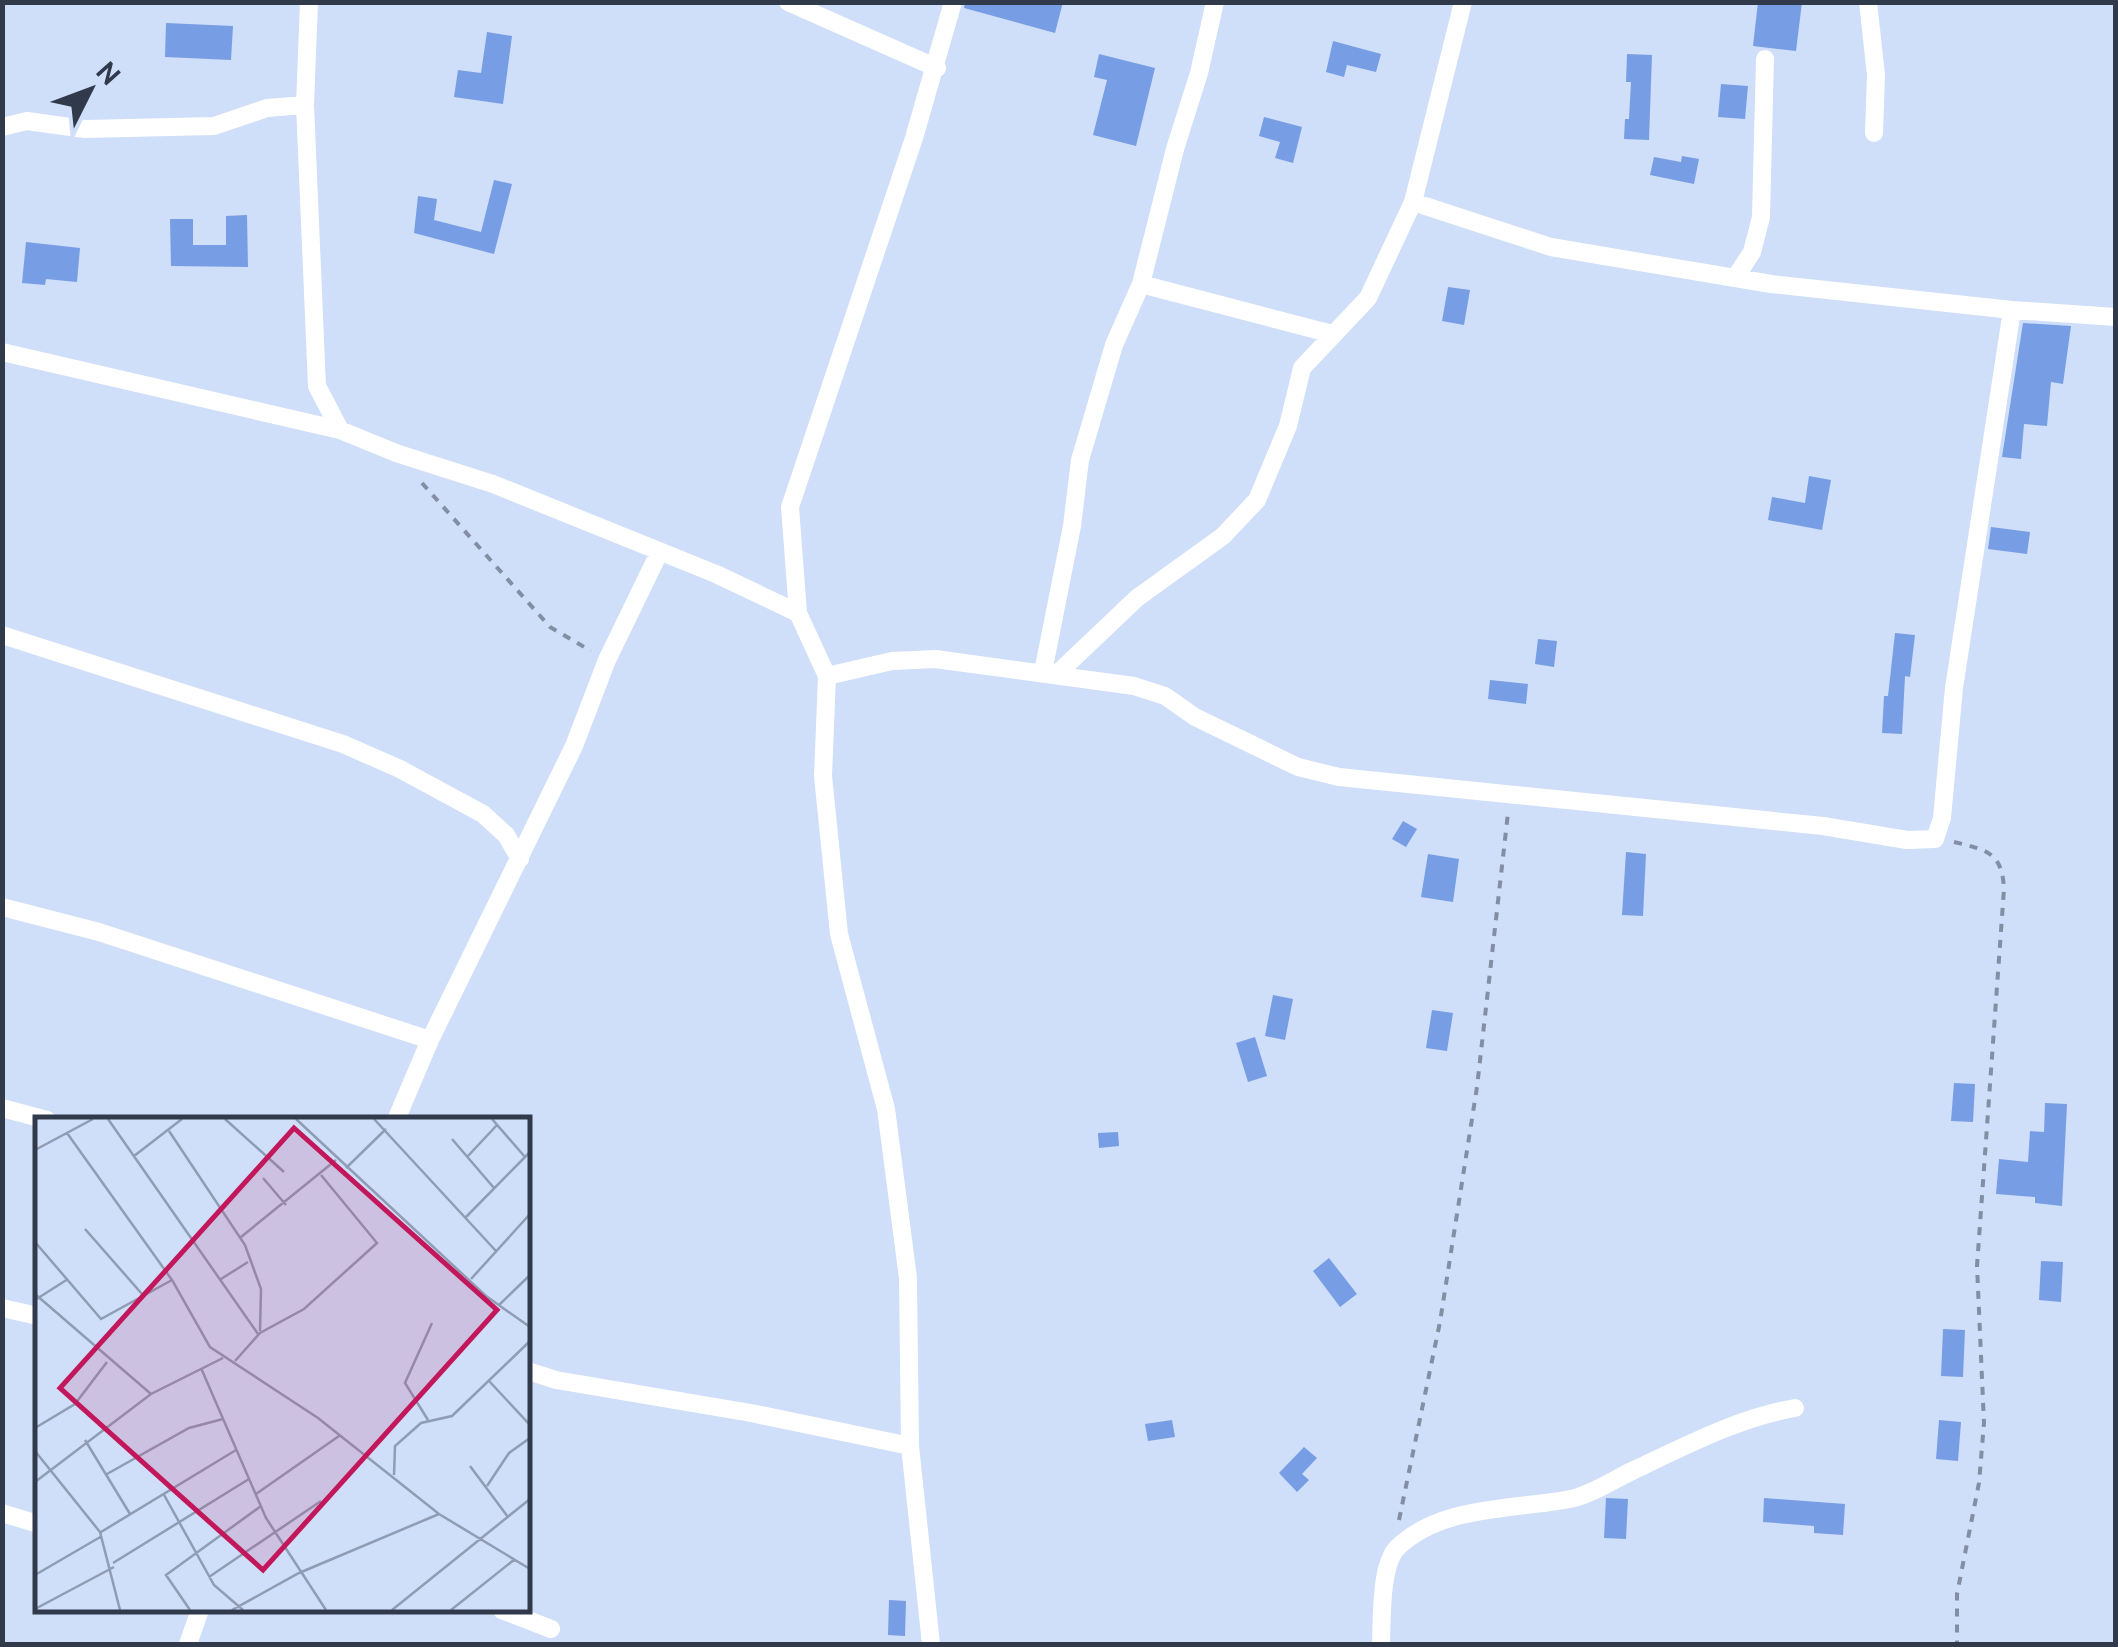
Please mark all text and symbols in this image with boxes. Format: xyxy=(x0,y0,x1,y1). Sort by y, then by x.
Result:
north arrow xyxy=(40,40,140,140)
text: N xyxy=(89,55,128,92)
inset map xyxy=(35,1117,530,1612)

